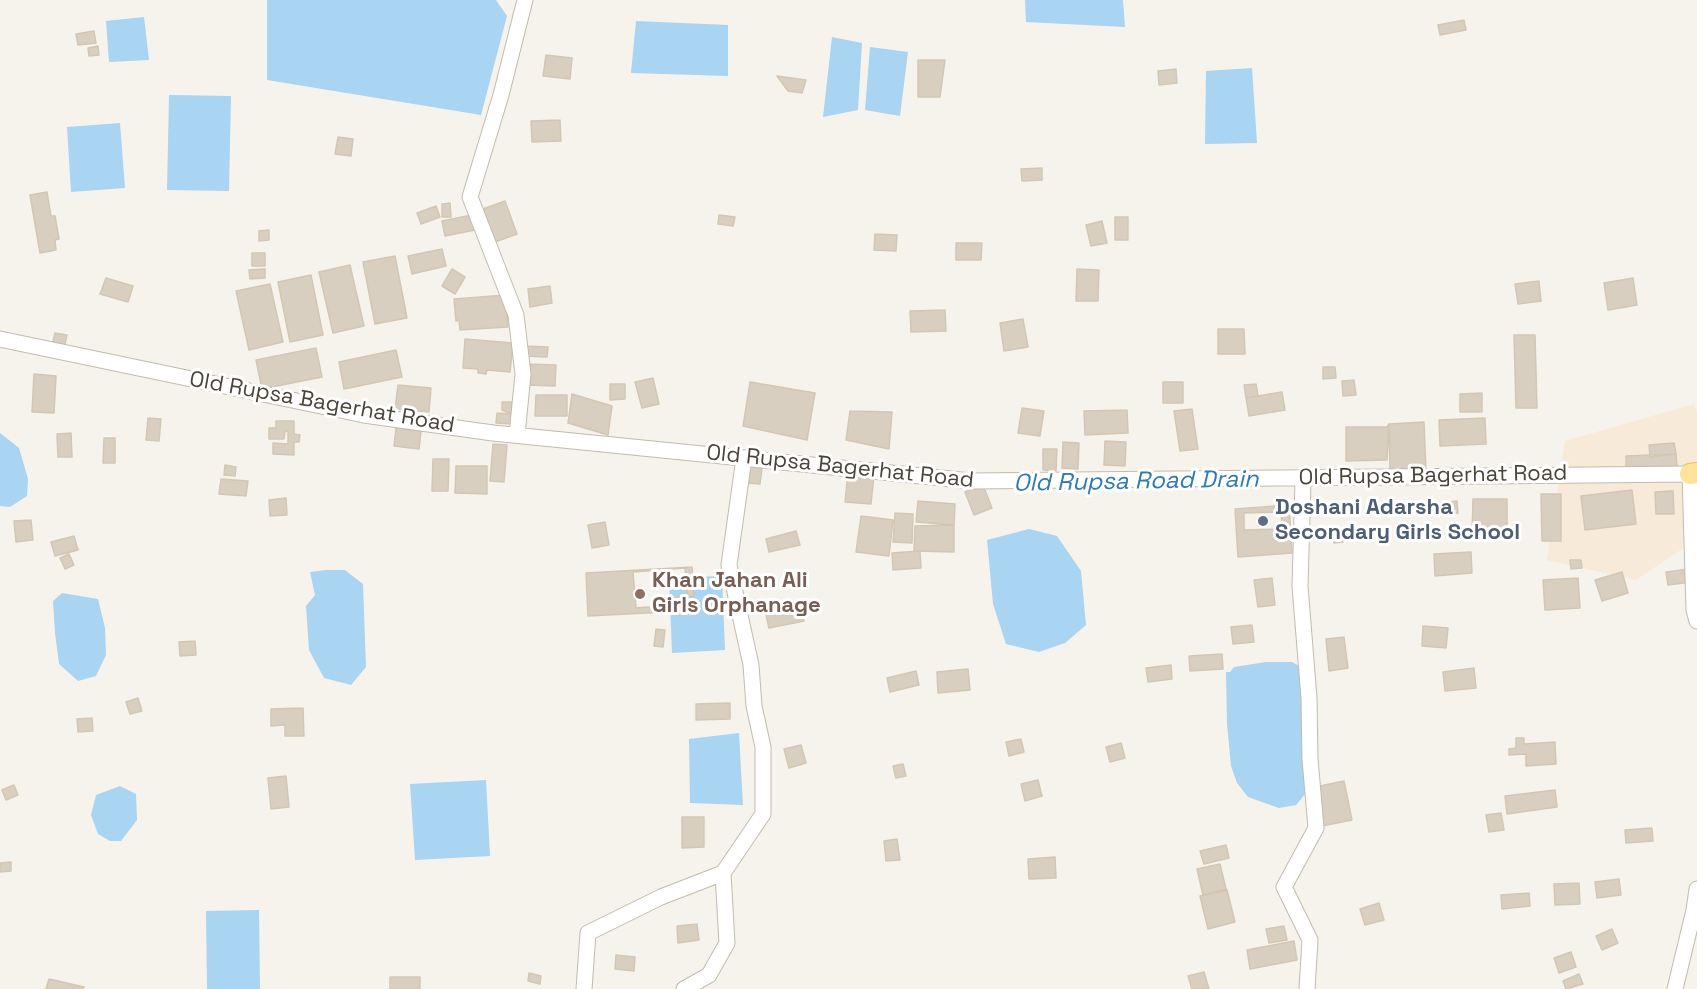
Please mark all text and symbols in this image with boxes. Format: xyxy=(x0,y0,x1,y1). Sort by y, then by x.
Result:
street label: Old Rupsa Bagerhat Road xyxy=(187,367,457,439)
street label: Old Rupsa Bagerhat Road xyxy=(705,440,975,494)
street label: Old Rupsa Bagerhat Road xyxy=(1298,460,1568,492)
water label: Old Rupsa Road Drain xyxy=(1013,465,1259,499)
place label: Doshani Adarsha Secondary Girls School xyxy=(1275,495,1520,546)
marker: Doshani Adarsha Secondary Girls School xyxy=(1256,514,1270,528)
place label: Khan Jahan Ali Girls Orphanage xyxy=(652,568,821,620)
marker: Khan Jahan Ali Girls Orphanage xyxy=(633,587,647,601)

